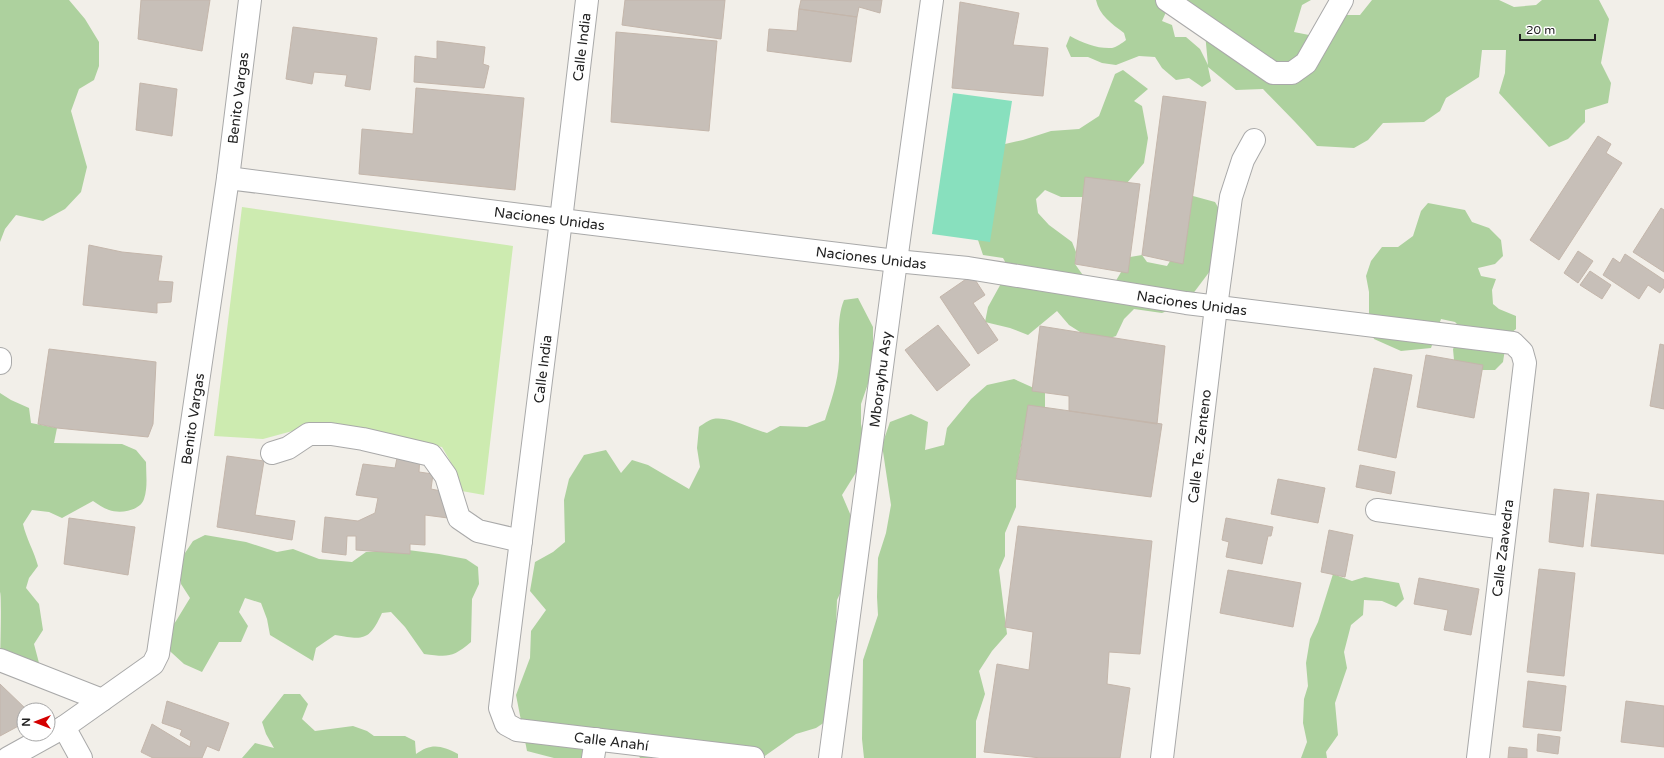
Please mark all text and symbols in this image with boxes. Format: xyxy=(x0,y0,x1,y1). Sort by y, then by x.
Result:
street label: Calle India xyxy=(569,12,595,82)
scale bar xyxy=(1520,16,1595,42)
text: 20 m xyxy=(1526,23,1555,37)
street label: Benito Vargas xyxy=(224,51,252,145)
street label: Naciones Unidas xyxy=(493,203,606,234)
street label: Naciones Unidas xyxy=(815,243,927,272)
street label: Naciones Unidas xyxy=(1135,287,1248,319)
street label: Mborayhu Asy xyxy=(865,330,895,428)
street label: Calle India xyxy=(530,334,556,404)
street label: Benito Vargas xyxy=(177,372,208,466)
street label: Calle Te. Zenteno xyxy=(1184,388,1215,504)
street label: Calle Zaavedra xyxy=(1489,498,1517,598)
north arrow xyxy=(16,702,56,742)
text: N xyxy=(20,718,33,726)
street label: Calle Anahí xyxy=(573,728,650,754)

